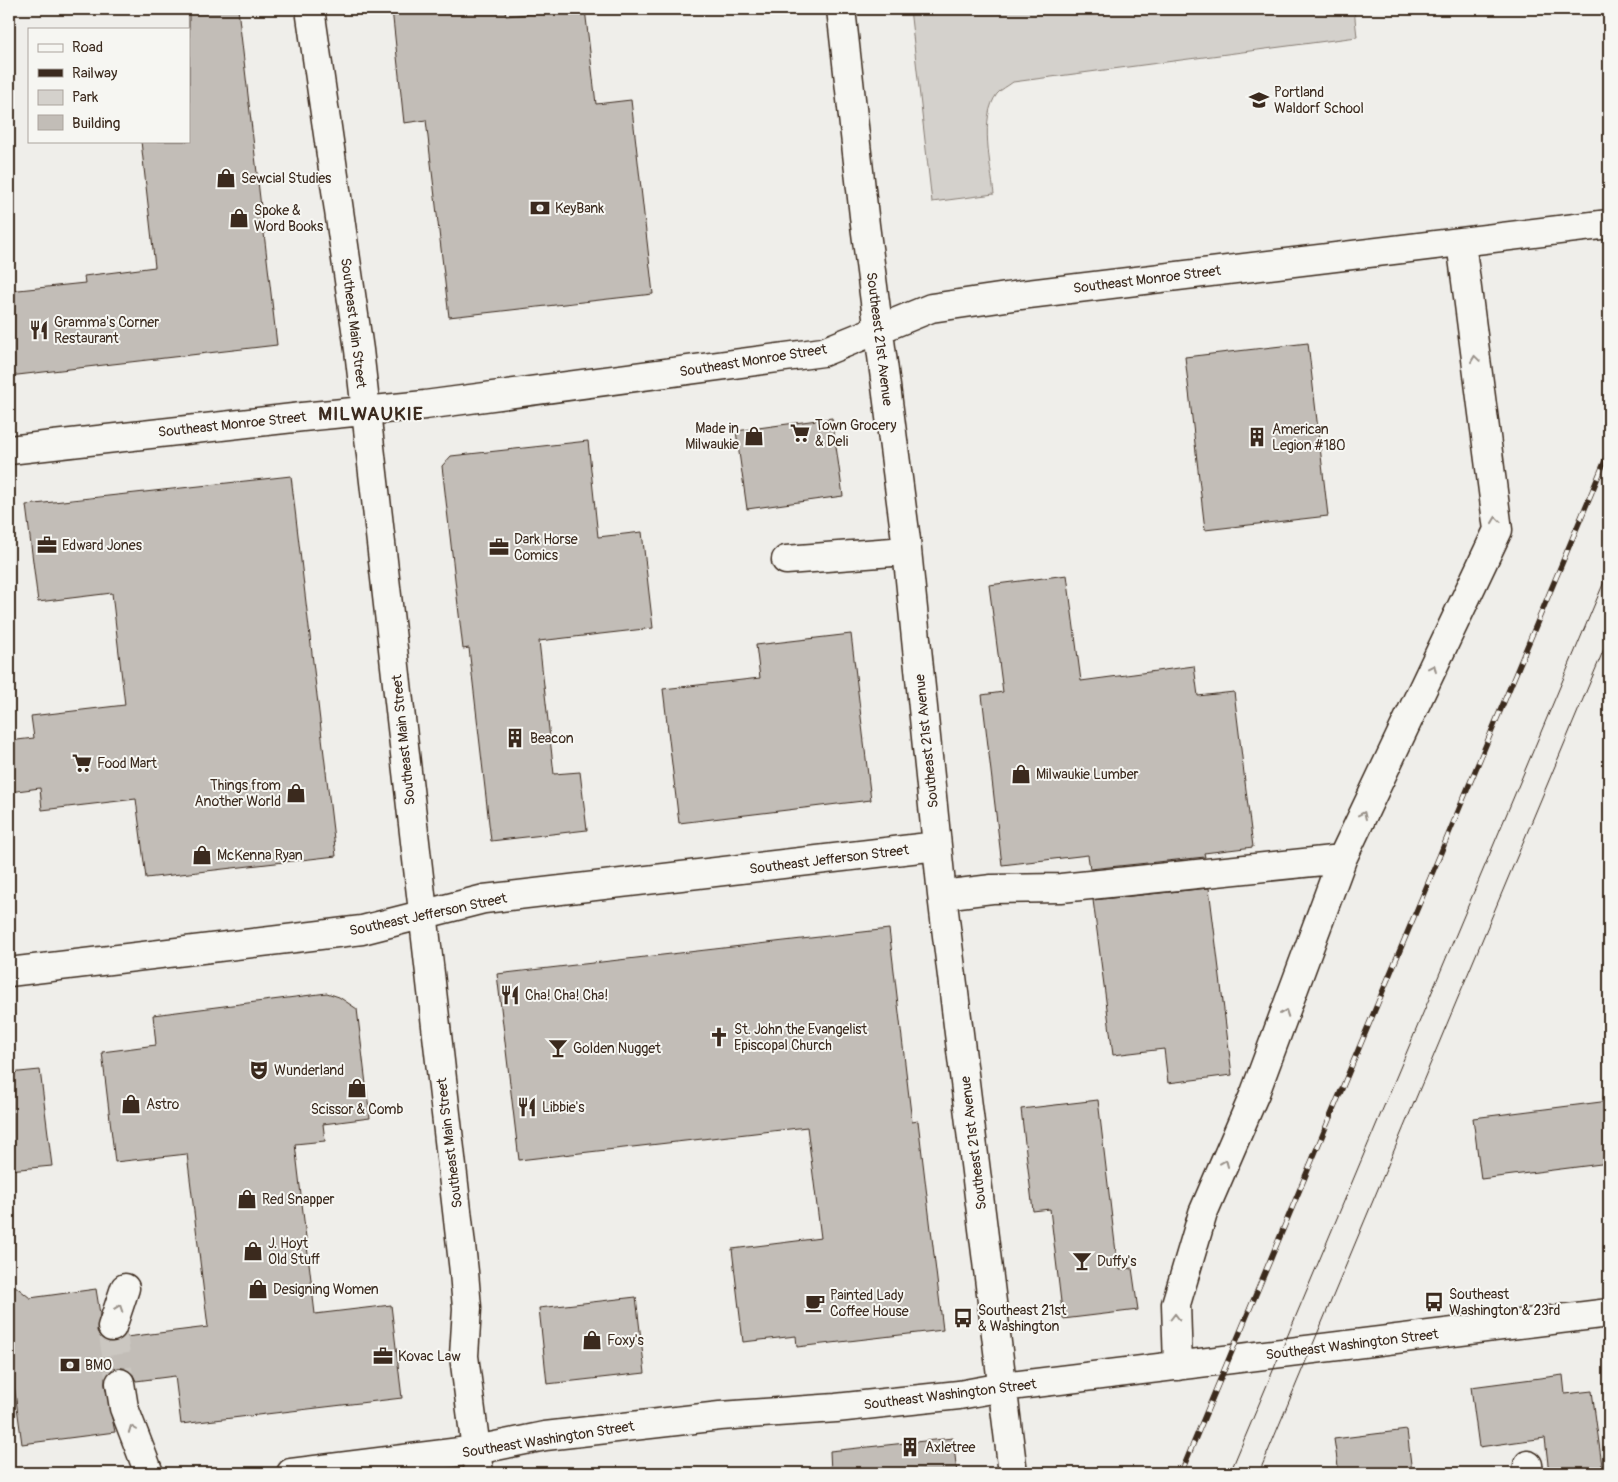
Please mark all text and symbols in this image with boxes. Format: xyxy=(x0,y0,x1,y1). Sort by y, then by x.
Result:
legend xyxy=(28,28,190,142)
text: Road xyxy=(72,38,103,57)
text: Railway xyxy=(72,64,118,83)
place label: Portland Waldorf School xyxy=(1274,84,1364,117)
text: Park xyxy=(72,88,99,107)
school or university icon: Portland Waldorf School xyxy=(1248,89,1270,111)
text: Building xyxy=(72,114,120,133)
shop icon: Sewcial Studies xyxy=(215,167,237,189)
place label: Sewcial Studies xyxy=(241,170,332,187)
bank icon: KeyBank xyxy=(529,197,551,219)
place label: KeyBank xyxy=(555,200,604,217)
place label: Spoke & Word Books xyxy=(254,202,324,235)
shop icon: Spoke & Word Books xyxy=(228,207,250,229)
street label: Southeast Main Street xyxy=(337,257,370,390)
street label: Southeast Monroe Street xyxy=(1072,262,1222,297)
street label: Southeast 21st Avenue xyxy=(863,271,896,407)
place label: Gramma's Corner Restaurant xyxy=(54,314,159,347)
restaurant icon: Gramma's Corner Restaurant xyxy=(28,319,50,341)
street label: Southeast Monroe Street xyxy=(678,340,828,381)
one-way arrow xyxy=(1470,355,1481,363)
district label: MILWAUKIE xyxy=(318,402,424,426)
street label: Southeast Monroe Street xyxy=(157,408,307,441)
place label: Town Grocery & Deli xyxy=(815,417,896,450)
place label: Made in Milwaukie xyxy=(685,420,739,453)
place label: American Legion #180 xyxy=(1272,421,1346,454)
supermarket icon: Town Grocery & Deli xyxy=(789,422,811,444)
shop icon: Made in Milwaukie xyxy=(743,425,765,447)
building icon: American Legion #180 xyxy=(1246,426,1268,448)
one-way arrow xyxy=(1492,516,1502,524)
place label: Dark Horse Comics xyxy=(514,531,578,564)
office icon: Edward Jones xyxy=(36,534,58,556)
office icon: Dark Horse Comics xyxy=(488,536,510,558)
place label: Edward Jones xyxy=(62,537,143,554)
one-way arrow xyxy=(1427,664,1437,673)
street label: Southeast Main Street xyxy=(388,673,419,806)
street label: Southeast 21st Avenue xyxy=(911,673,942,809)
building icon: Beacon xyxy=(504,727,526,749)
place label: Beacon xyxy=(530,730,574,747)
supermarket icon: Food Mart xyxy=(71,752,93,774)
place label: Food Mart xyxy=(97,755,157,772)
shop icon: Milwaukie Lumber xyxy=(1010,763,1032,785)
place label: Milwaukie Lumber xyxy=(1036,766,1139,783)
place label: Things from Another World xyxy=(194,777,281,810)
shop icon: Things from Another World xyxy=(285,782,307,804)
one-way arrow xyxy=(1357,811,1368,820)
street label: Southeast Jefferson Street xyxy=(748,841,910,878)
shop icon: McKenna Ryan xyxy=(191,844,213,866)
place label: McKenna Ryan xyxy=(217,847,303,864)
street label: Southeast Jefferson Street xyxy=(348,889,509,939)
restaurant icon: Cha! Cha! Cha! xyxy=(499,984,521,1006)
place label: Cha! Cha! Cha! xyxy=(525,987,608,1004)
one-way arrow xyxy=(1279,1009,1289,1017)
place label: St. John the Evangelist Episcopal Church xyxy=(734,1021,867,1054)
church icon: St. John the Evangelist Episcopal Church xyxy=(708,1026,730,1048)
bar icon: Golden Nugget xyxy=(547,1037,569,1059)
place label: Golden Nugget xyxy=(573,1040,661,1057)
theatre icon: Wunderland xyxy=(248,1059,270,1081)
place label: Wunderland xyxy=(274,1062,344,1079)
street label: Southeast 21st Avenue xyxy=(957,1075,990,1211)
street label: Southeast Main Street xyxy=(433,1076,466,1209)
shop icon: Scissor & Comb xyxy=(346,1077,368,1099)
shop icon: Astro xyxy=(120,1093,142,1115)
place label: Astro xyxy=(146,1096,180,1113)
restaurant icon: Libbie's xyxy=(516,1096,538,1118)
place label: Libbie's xyxy=(542,1099,585,1116)
place label: Scissor & Comb xyxy=(311,1101,403,1118)
one-way arrow xyxy=(1219,1160,1229,1168)
shop icon: Red Snapper xyxy=(236,1188,258,1210)
place label: Red Snapper xyxy=(262,1191,335,1208)
place label: J. Hoyt Old Stuff xyxy=(268,1235,320,1268)
shop icon: J. Hoyt Old Stuff xyxy=(242,1240,264,1262)
bar icon: Duffy's xyxy=(1071,1250,1093,1272)
place label: Duffy's xyxy=(1097,1253,1137,1270)
shop icon: Designing Women xyxy=(247,1278,269,1300)
place label: Designing Women xyxy=(273,1281,379,1298)
place label: Southeast Washington & 23rd xyxy=(1449,1286,1560,1319)
place label: Painted Lady Coffee House xyxy=(830,1287,909,1320)
bus stop icon: Southeast Washington & 23rd xyxy=(1423,1291,1445,1313)
cafe icon: Painted Lady Coffee House xyxy=(804,1292,826,1314)
place label: Southeast 21st & Washington xyxy=(978,1302,1067,1335)
one-way arrow xyxy=(113,1304,123,1312)
bus stop icon: Southeast 21st & Washington xyxy=(952,1307,974,1329)
one-way arrow xyxy=(1170,1313,1180,1321)
street label: Southeast Washington Street xyxy=(1265,1325,1440,1364)
shop icon: Foxy's xyxy=(581,1329,603,1351)
place label: Foxy's xyxy=(607,1332,645,1349)
office icon: Kovac Law xyxy=(372,1345,394,1367)
place label: Kovac Law xyxy=(398,1348,461,1365)
bank icon: BMO xyxy=(59,1354,81,1376)
place label: BMO xyxy=(85,1357,112,1374)
street label: Southeast Washington Street xyxy=(863,1375,1038,1414)
street label: Southeast Washington Street xyxy=(461,1417,636,1461)
one-way arrow xyxy=(128,1425,138,1434)
building icon: Axletree xyxy=(899,1436,921,1458)
place label: Axletree xyxy=(925,1439,976,1456)

